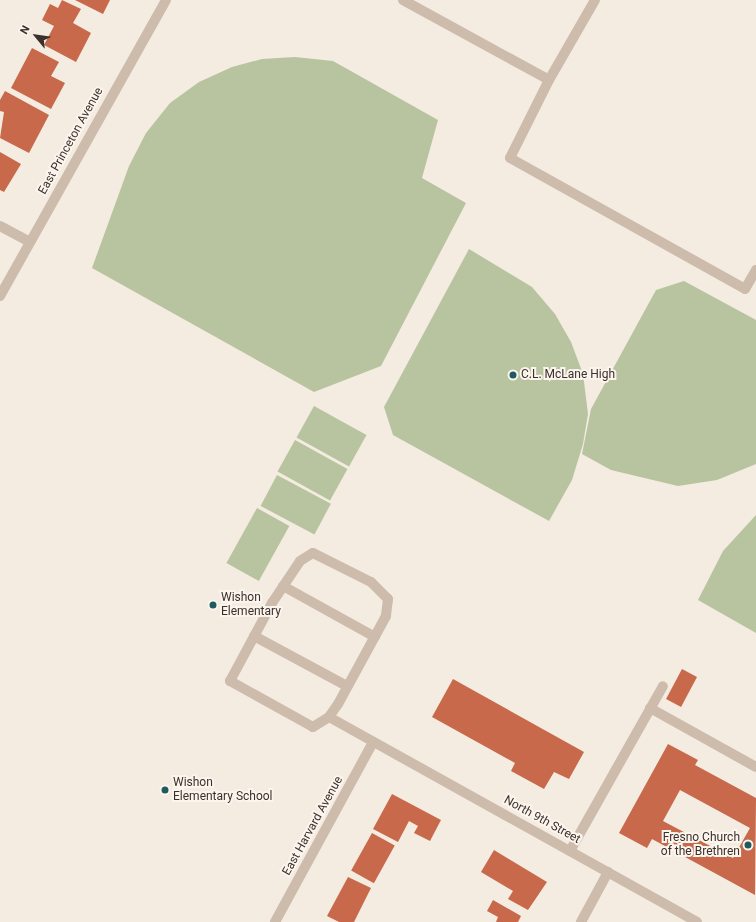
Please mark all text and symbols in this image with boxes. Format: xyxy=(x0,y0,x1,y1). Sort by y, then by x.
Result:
north arrow xyxy=(16,16,56,56)
text: N xyxy=(17,23,33,36)
street label: East Princeton Avenue xyxy=(36,85,106,197)
place label: C.L. McLane High xyxy=(521,368,615,382)
marker: C.L. McLane High xyxy=(508,370,518,380)
place label: Wishon Elementary xyxy=(221,591,281,619)
marker: Wishon Elementary xyxy=(208,600,218,610)
street label: East Harvard Avenue xyxy=(280,774,346,878)
place label: Wishon Elementary School xyxy=(173,776,273,804)
marker: Wishon Elementary School xyxy=(160,785,170,795)
street label: North 9th Street xyxy=(501,793,583,847)
place label: Fresno Church of the Brethren xyxy=(661,831,740,859)
marker: Fresno Church of the Brethren xyxy=(743,840,753,850)

